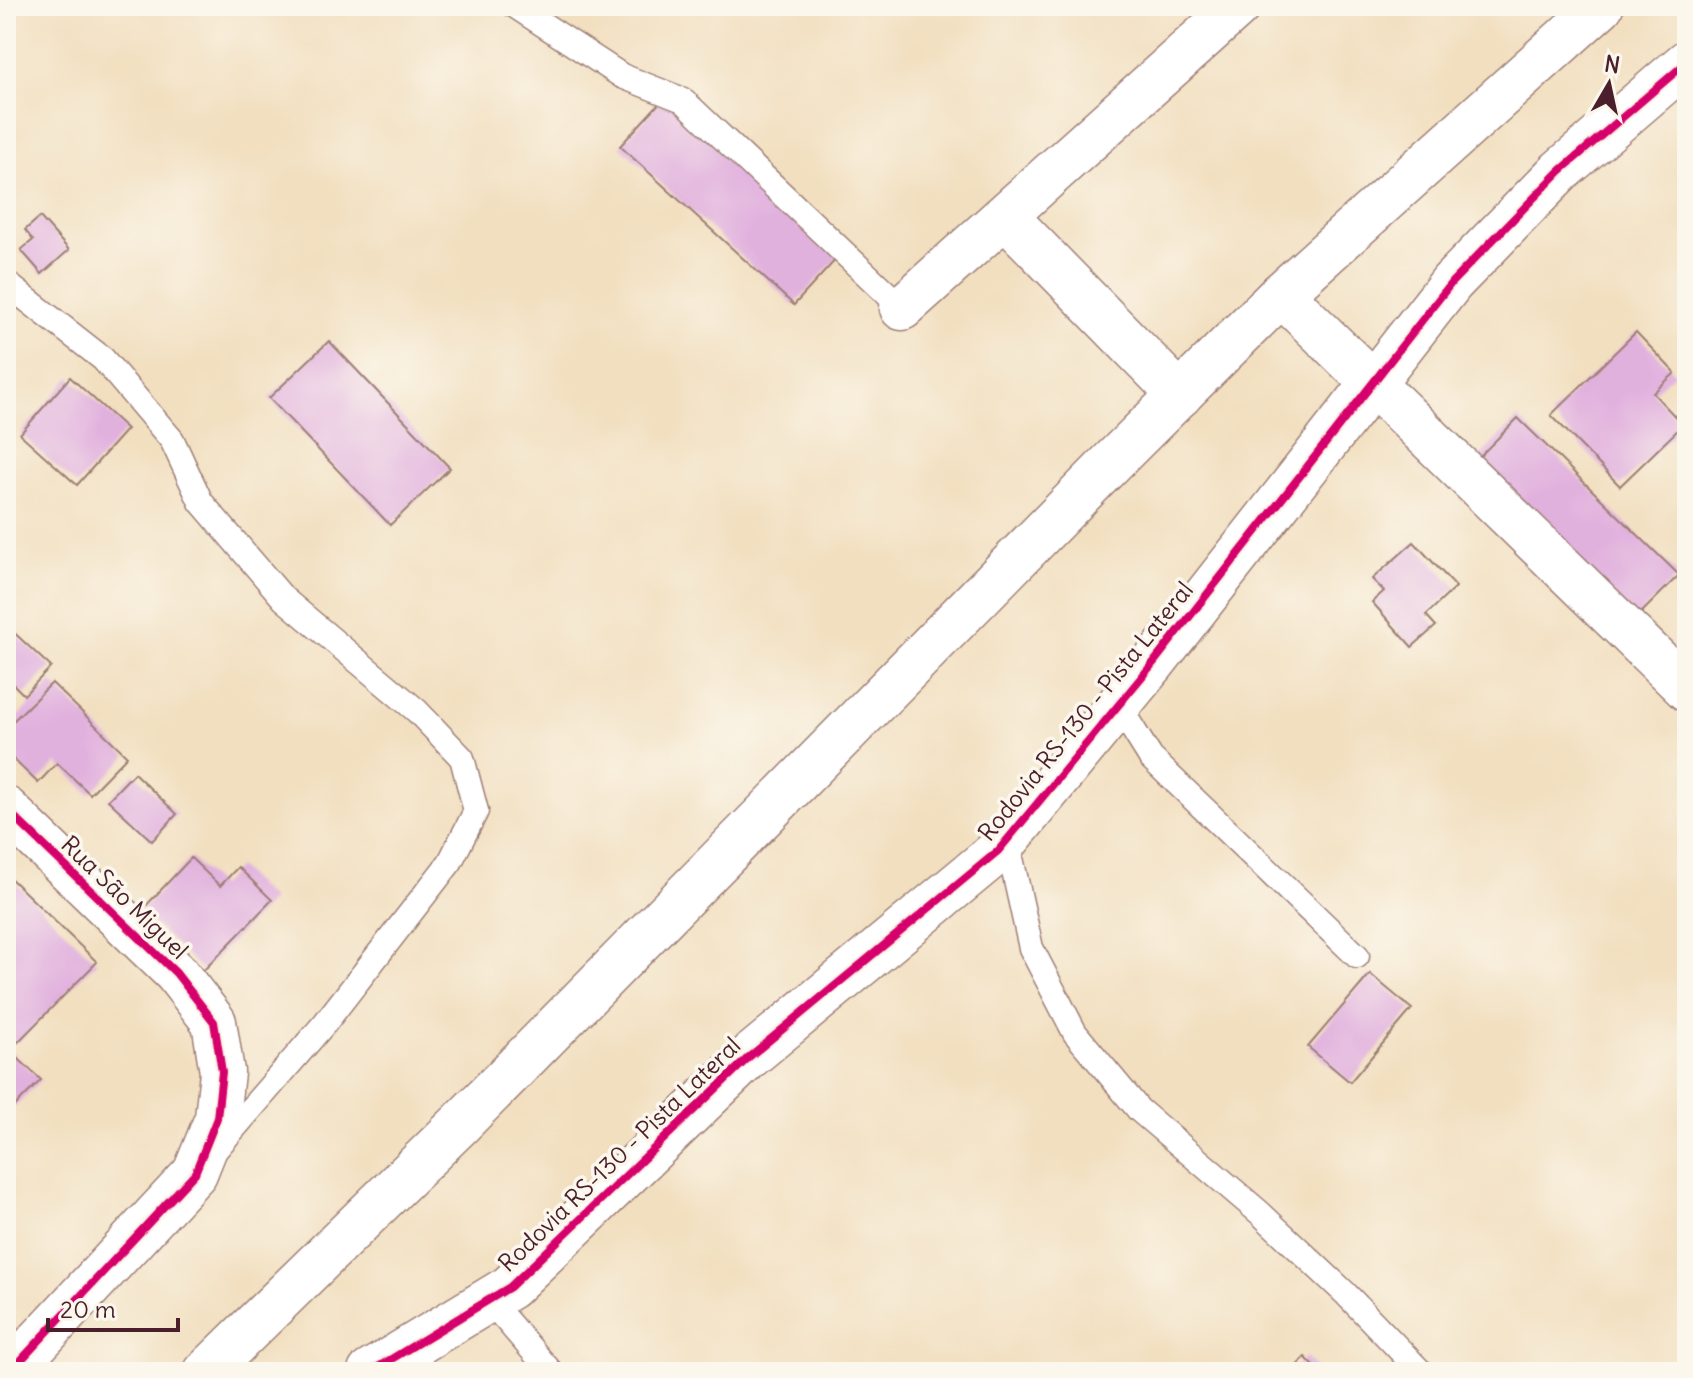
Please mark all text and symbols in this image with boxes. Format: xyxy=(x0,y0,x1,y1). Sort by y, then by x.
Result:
north arrow xyxy=(1569,44,1649,124)
text: N xyxy=(1602,49,1622,79)
street label: Rodovia RS-130 - Pista Lateral xyxy=(971,575,1199,847)
street label: Rua São Miguel xyxy=(55,829,195,965)
street label: Rodovia RS-130 - Pista Lateral xyxy=(492,1030,746,1278)
scale bar xyxy=(48,1282,178,1332)
text: 20 m xyxy=(60,1294,116,1324)

